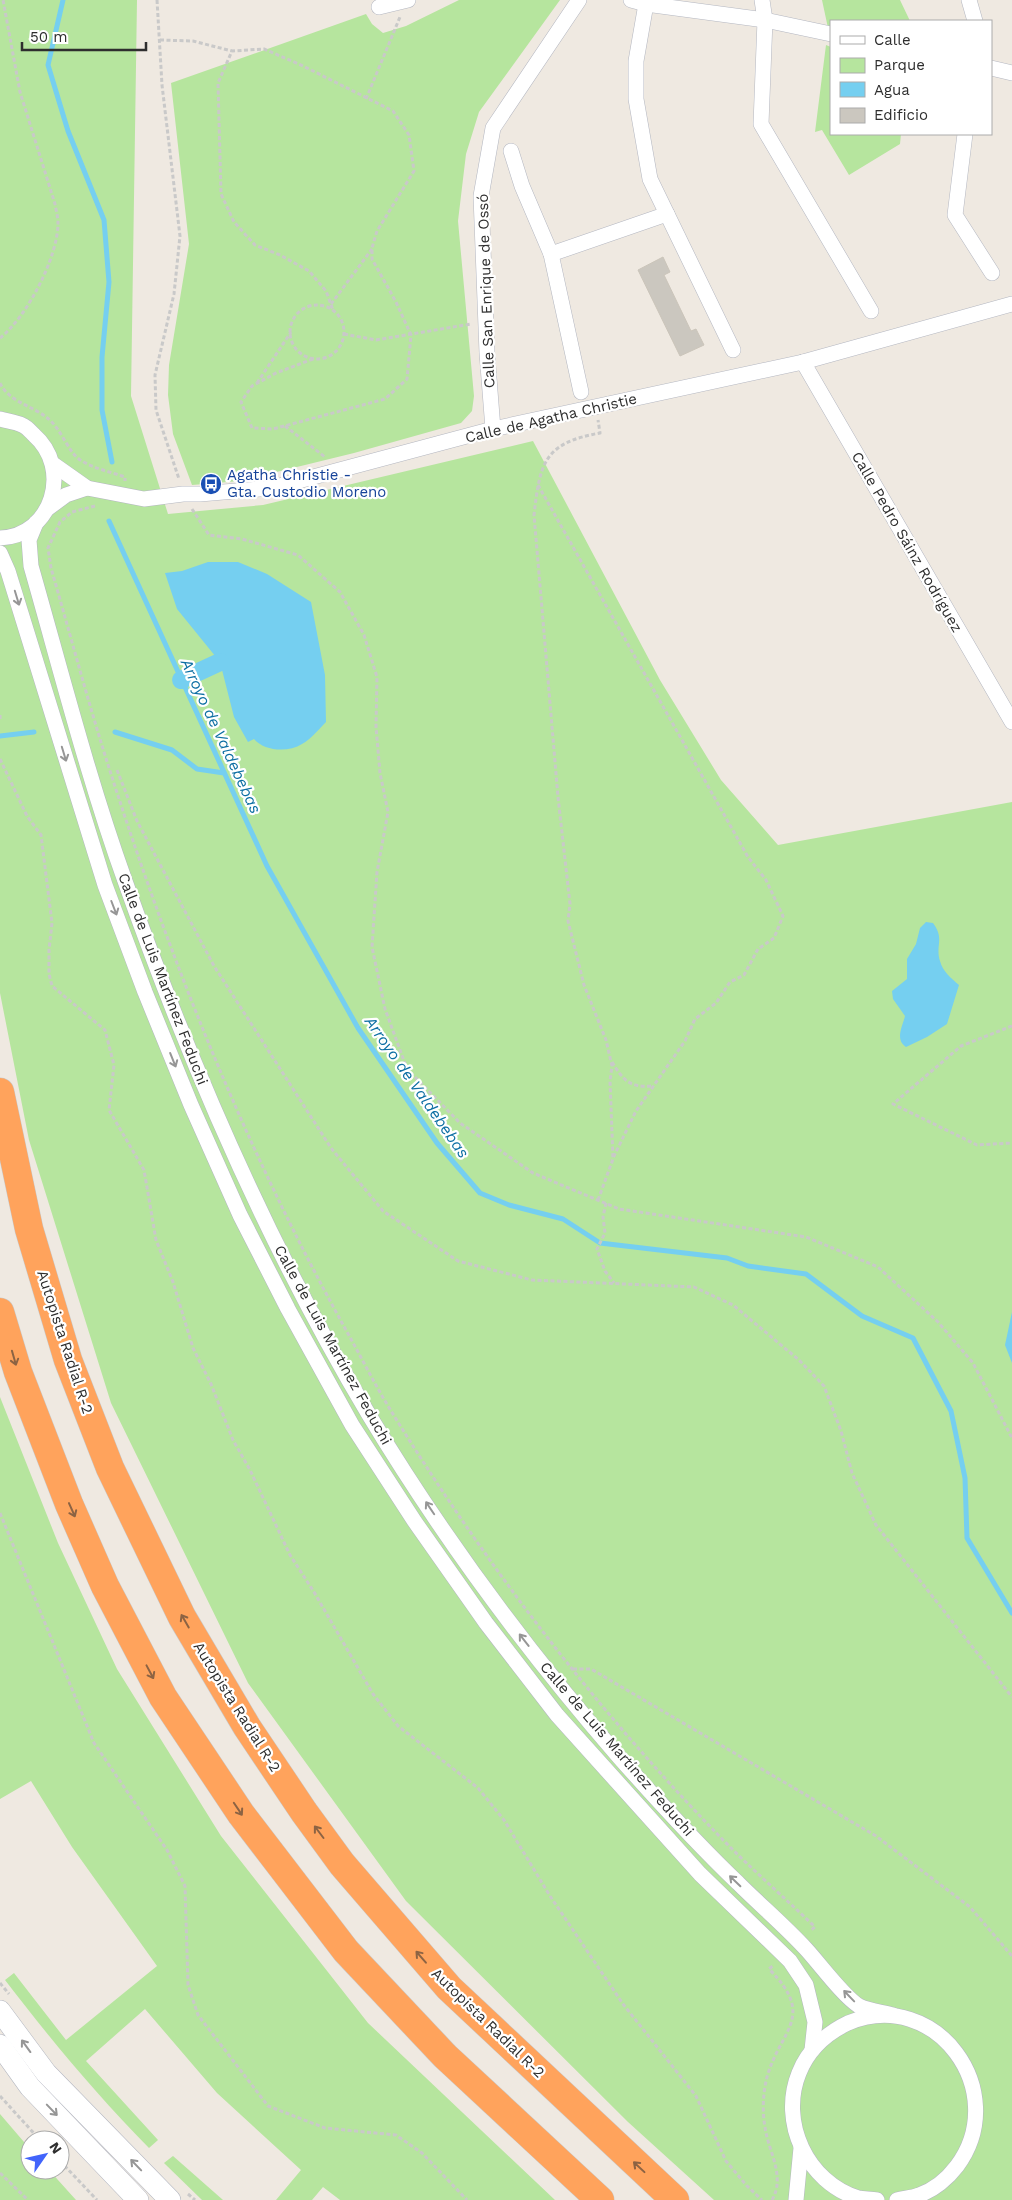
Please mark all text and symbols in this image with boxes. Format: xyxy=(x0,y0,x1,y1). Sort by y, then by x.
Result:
scale bar xyxy=(22,20,146,52)
legend xyxy=(830,20,992,135)
text: 50 m xyxy=(30,28,67,46)
text: Calle xyxy=(874,31,911,49)
text: Parque xyxy=(874,56,925,74)
text: Agua xyxy=(874,81,910,99)
text: Edificio xyxy=(874,106,928,124)
street label: Calle San Enrique de Ossó xyxy=(474,193,498,389)
street label: Calle de Agatha Christie xyxy=(463,389,639,447)
street label: Calle Pedro Sáinz Rodríguez xyxy=(848,449,966,635)
place label: Agatha Christie - Gta. Custodio Moreno xyxy=(227,466,386,501)
bus stop icon: Agatha Christie - Gta. Custodio Moreno xyxy=(199,472,223,496)
one-way arrow xyxy=(12,590,22,606)
water label: Arroyo de Valdebebas xyxy=(176,655,265,816)
one-way arrow xyxy=(60,745,70,761)
street label: Calle de Luis Martínez Feduchi xyxy=(114,871,212,1087)
one-way arrow xyxy=(110,900,119,916)
water label: Arroyo de Valdebebas xyxy=(360,1012,473,1161)
one-way arrow xyxy=(168,1052,178,1067)
street label: Calle de Luis Martínez Feduchi xyxy=(270,1242,396,1448)
street label: Autopista Radial R-2 xyxy=(33,1268,97,1416)
one-way arrow xyxy=(9,1350,19,1366)
one-way arrow xyxy=(67,1502,77,1517)
one-way arrow xyxy=(424,1502,434,1516)
one-way arrow xyxy=(180,1613,190,1628)
one-way arrow xyxy=(519,1634,530,1647)
street label: Autopista Radial R-2 xyxy=(190,1639,284,1775)
street label: Calle de Luis Martínez Feduchi xyxy=(536,1658,698,1840)
one-way arrow xyxy=(146,1664,155,1679)
one-way arrow xyxy=(233,1801,243,1815)
one-way arrow xyxy=(313,1826,324,1839)
one-way arrow xyxy=(729,1874,741,1887)
one-way arrow xyxy=(416,1951,427,1964)
street label: Autopista Radial R-2 xyxy=(428,1964,548,2082)
one-way arrow xyxy=(843,1990,855,2003)
one-way arrow xyxy=(21,2039,31,2053)
one-way arrow xyxy=(46,2104,58,2116)
north arrow xyxy=(20,2130,70,2180)
text: N xyxy=(46,2139,65,2157)
one-way arrow xyxy=(130,2159,142,2171)
one-way arrow xyxy=(633,2161,646,2173)

